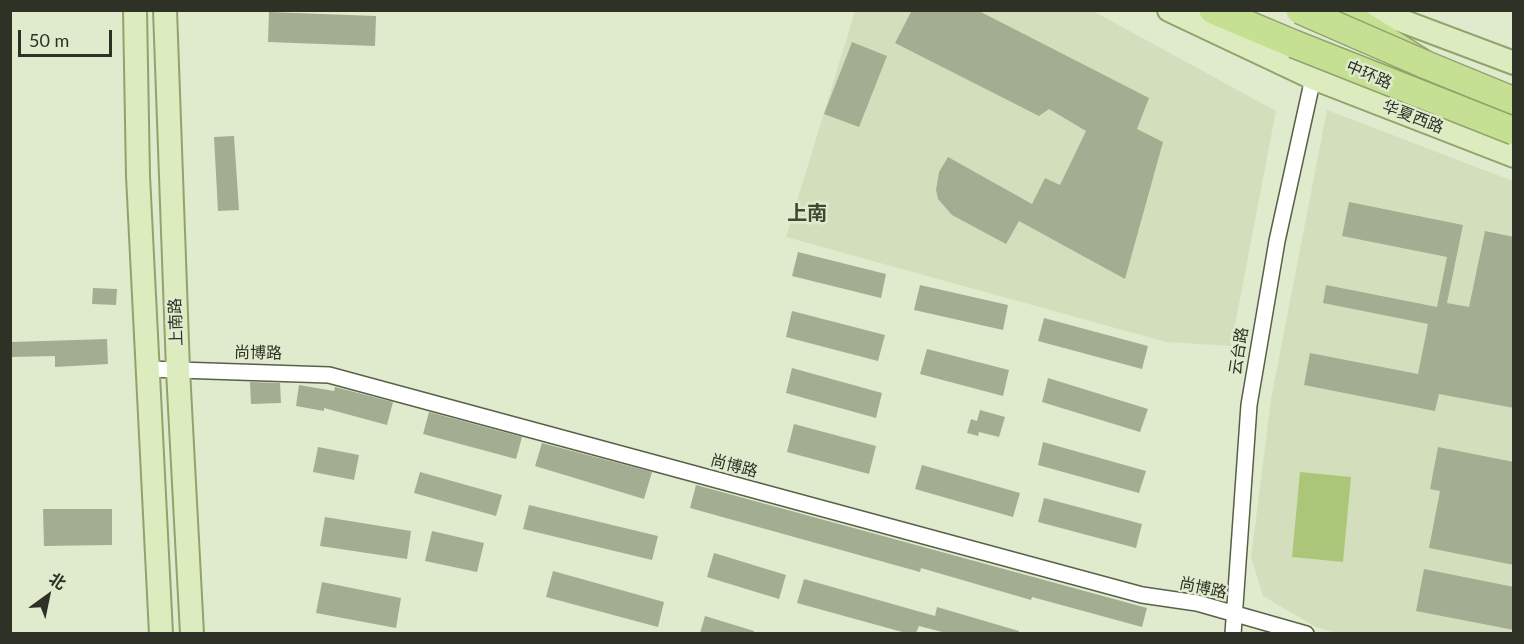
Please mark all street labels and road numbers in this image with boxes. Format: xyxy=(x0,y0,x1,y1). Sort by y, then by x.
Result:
street label: 中环路 xyxy=(1343,57,1395,93)
street label: 华夏西路 xyxy=(1380,97,1446,137)
street label: 上南路 xyxy=(166,298,186,346)
street label: 云台路 xyxy=(1226,326,1252,376)
street label: 尚博路 xyxy=(234,343,282,363)
street label: 尚博路 xyxy=(708,451,760,481)
street label: 尚博路 xyxy=(1178,574,1228,602)

